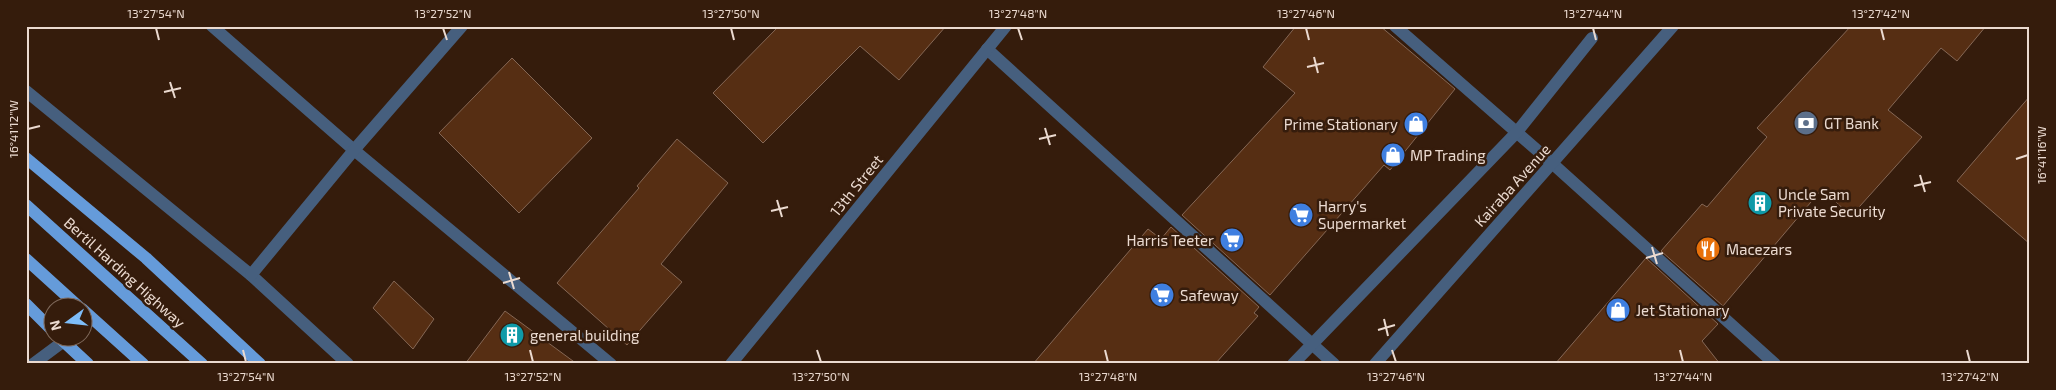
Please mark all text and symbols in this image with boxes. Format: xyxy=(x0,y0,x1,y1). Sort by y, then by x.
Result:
text: 13°27'54"N xyxy=(127,6,185,20)
text: 13°27'52"N xyxy=(414,6,472,20)
text: 13°27'50"N xyxy=(702,6,760,20)
text: 13°27'48"N xyxy=(989,6,1047,20)
text: 13°27'46"N xyxy=(1277,6,1335,20)
text: 13°27'44"N xyxy=(1564,6,1622,20)
text: 13°27'42"N xyxy=(1852,6,1910,20)
text: 16°41'12"W xyxy=(6,100,20,158)
bank icon: GT Bank xyxy=(1793,110,1819,136)
shop icon: Prime Stationary xyxy=(1403,111,1429,137)
place label: GT Bank xyxy=(1824,114,1879,132)
place label: Prime Stationary xyxy=(1284,115,1398,133)
text: 16°41'16"W xyxy=(2034,126,2048,184)
street label: Kairaba Avenue xyxy=(1470,140,1554,230)
shop icon: MP Trading xyxy=(1380,142,1406,168)
place label: MP Trading xyxy=(1410,146,1486,164)
street label: 13th Street xyxy=(826,150,886,219)
place label: Uncle Sam Private Security xyxy=(1778,185,1886,220)
building icon: Uncle Sam Private Security xyxy=(1747,190,1773,216)
place label: Harry's Supermarket xyxy=(1318,197,1407,232)
supermarket icon: Harry's Supermarket xyxy=(1288,202,1314,228)
street label: Bertil Harding Highway xyxy=(61,213,189,331)
supermarket icon: Harris Teeter xyxy=(1219,227,1245,253)
place label: Harris Teeter xyxy=(1126,231,1214,249)
restaurant icon: Macezars xyxy=(1695,236,1721,262)
place label: Macezars xyxy=(1726,240,1792,258)
supermarket icon: Safeway xyxy=(1149,282,1175,308)
place label: Safeway xyxy=(1180,286,1239,304)
shop icon: Jet Stationary xyxy=(1605,297,1631,323)
north arrow xyxy=(42,298,92,348)
place label: Jet Stationary xyxy=(1636,301,1729,319)
text: N xyxy=(45,318,64,333)
building icon: general building xyxy=(499,322,525,348)
place label: general building xyxy=(530,326,640,344)
text: 13°27'54"N xyxy=(217,369,275,383)
text: 13°27'52"N xyxy=(504,369,562,383)
text: 13°27'50"N xyxy=(792,369,850,383)
text: 13°27'48"N xyxy=(1079,369,1137,383)
text: 13°27'46"N xyxy=(1367,369,1425,383)
text: 13°27'44"N xyxy=(1654,369,1712,383)
text: 13°27'42"N xyxy=(1941,369,1999,383)

